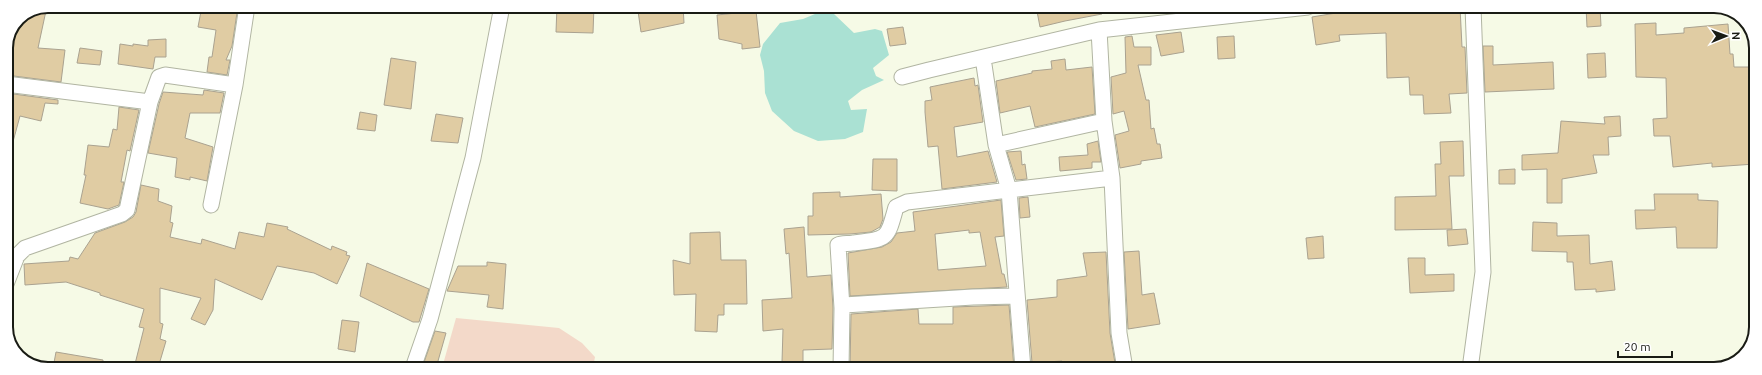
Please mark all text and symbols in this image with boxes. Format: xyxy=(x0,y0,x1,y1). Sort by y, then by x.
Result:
north arrow xyxy=(1706,16,1746,56)
text: N xyxy=(1730,32,1742,40)
scale bar xyxy=(1618,333,1672,359)
text: 20 m xyxy=(1624,340,1651,353)

